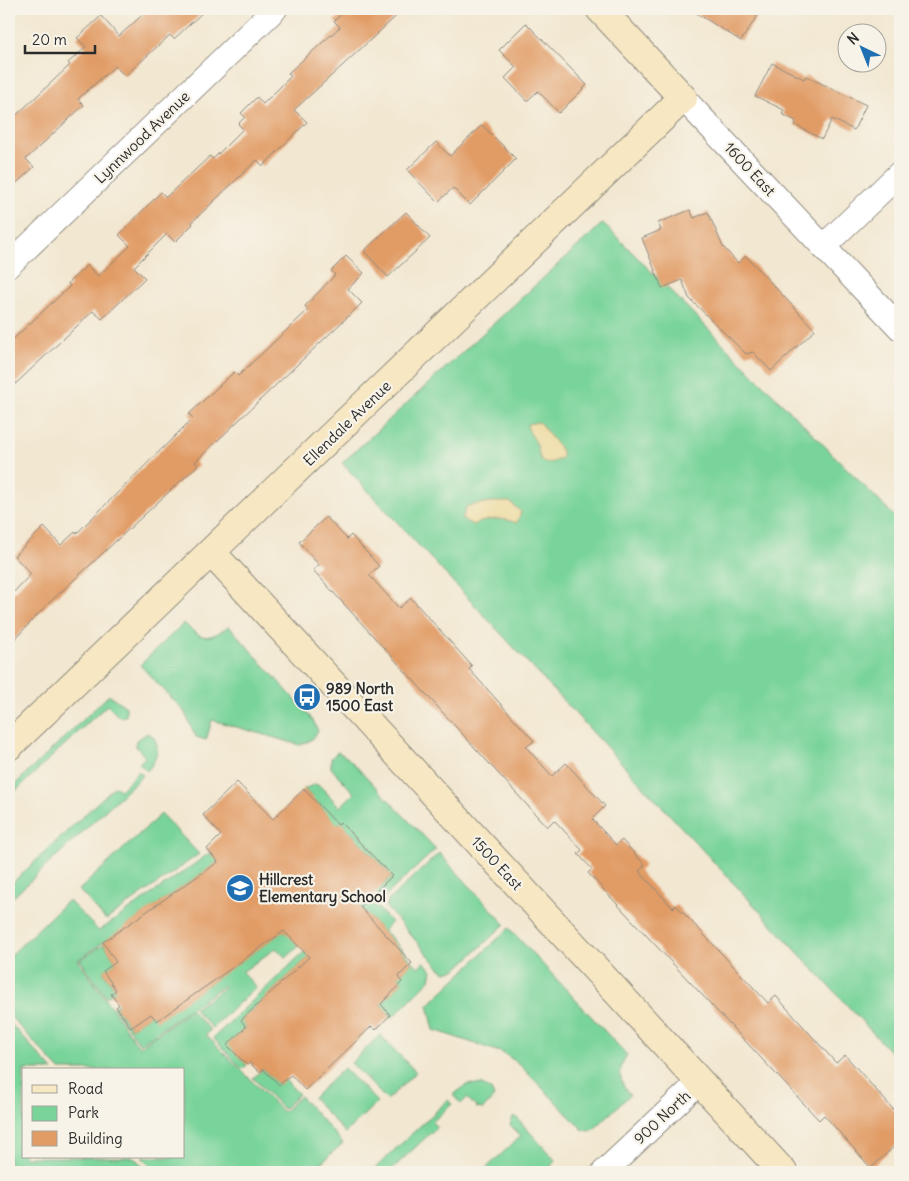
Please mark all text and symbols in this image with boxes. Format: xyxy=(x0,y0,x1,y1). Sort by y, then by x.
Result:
scale bar xyxy=(25,22,95,54)
north arrow xyxy=(836,22,886,72)
text: N xyxy=(843,29,863,48)
text: 20 m xyxy=(32,30,67,49)
street label: Lynnwood Avenue xyxy=(90,87,194,187)
street label: 1600 East xyxy=(720,138,780,200)
street label: Ellendale Avenue xyxy=(299,376,395,470)
place label: 989 North 1500 East xyxy=(326,679,394,715)
bus stop icon: 989 North 1500 East xyxy=(292,682,322,712)
street label: 1500 East xyxy=(467,832,527,894)
place label: Hillcrest Elementary School xyxy=(259,870,386,907)
school or university icon: Hillcrest Elementary School xyxy=(225,873,255,903)
legend xyxy=(22,1068,185,1158)
text: Road xyxy=(68,1079,103,1098)
street label: 900 North xyxy=(630,1086,694,1148)
text: Park xyxy=(68,1103,99,1122)
text: Building xyxy=(68,1129,123,1148)

